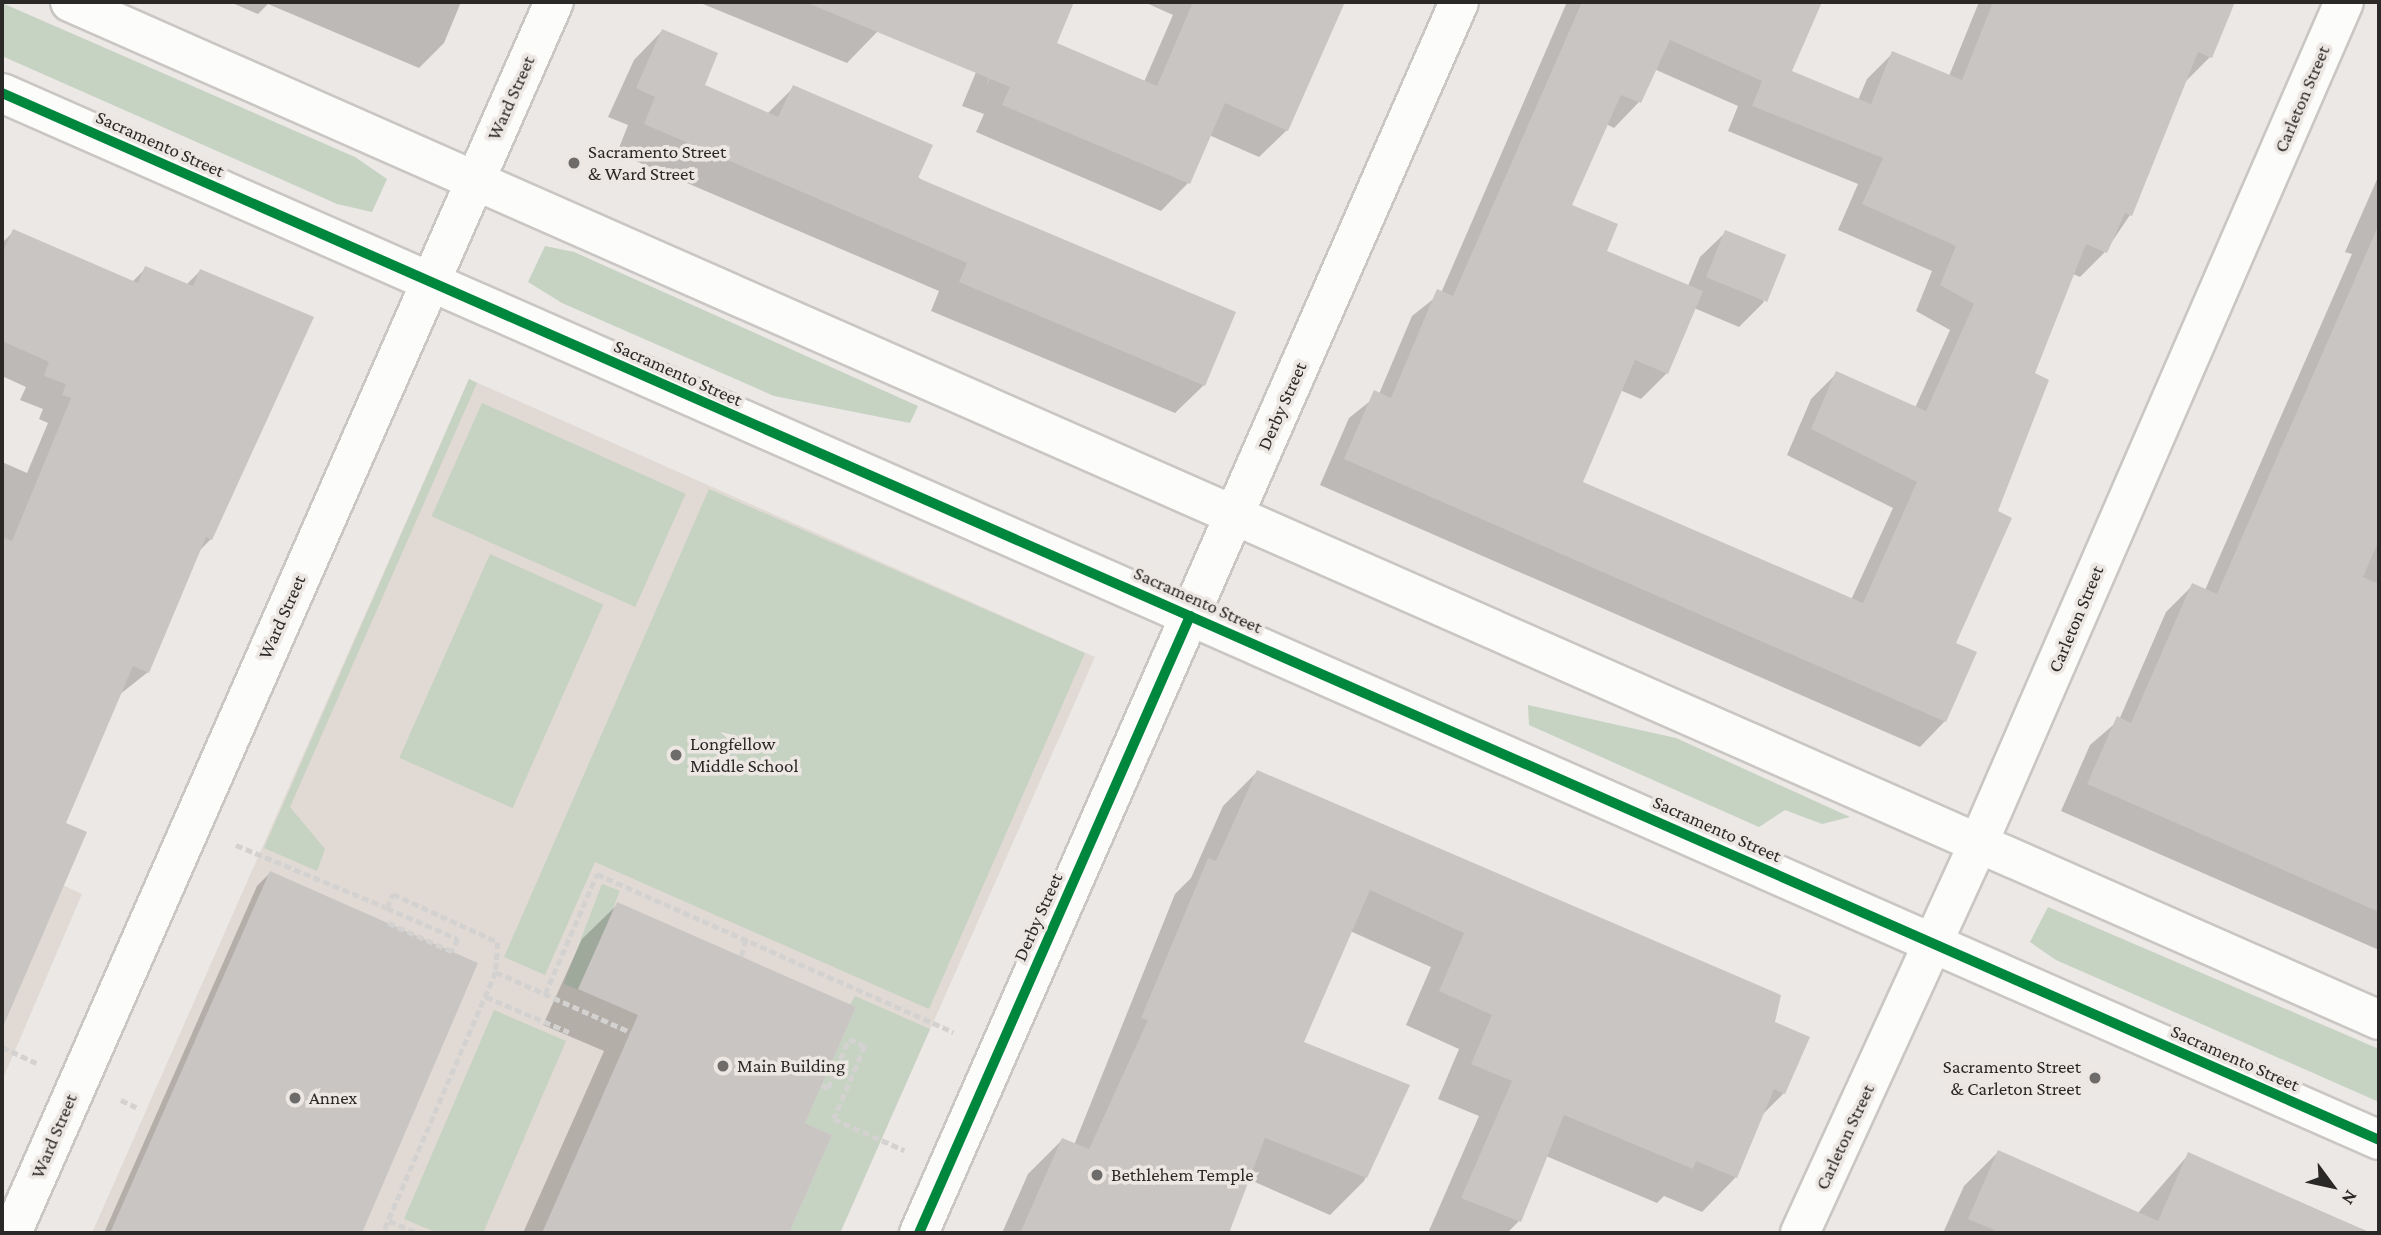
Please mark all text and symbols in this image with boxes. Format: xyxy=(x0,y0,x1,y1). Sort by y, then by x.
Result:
street label: Carleton Street xyxy=(2269,42,2335,156)
street label: Ward Street xyxy=(482,52,540,144)
street label: Sacramento Street xyxy=(92,105,228,183)
place label: Sacramento Street & Ward Street xyxy=(588,141,726,185)
marker: Sacramento Street & Ward Street xyxy=(566,155,582,171)
street label: Sacramento Street xyxy=(610,334,746,412)
street label: Derby Street xyxy=(1252,358,1312,454)
street label: Sacramento Street xyxy=(1130,561,1266,639)
street label: Carleton Street xyxy=(2043,562,2109,676)
street label: Ward Street xyxy=(253,571,311,663)
place label: Longfellow Middle School xyxy=(690,733,798,777)
marker: Longfellow Middle School xyxy=(668,747,684,763)
street label: Sacramento Street xyxy=(1649,790,1785,868)
street label: Derby Street xyxy=(1008,869,1068,965)
street label: Sacramento Street xyxy=(2167,1019,2303,1097)
place label: Main Building xyxy=(737,1055,845,1077)
place label: Sacramento Street & Carleton Street xyxy=(1943,1056,2081,1100)
marker: Main Building xyxy=(715,1058,731,1074)
marker: Sacramento Street & Carleton Street xyxy=(2087,1070,2103,1086)
street label: Carleton Street xyxy=(1811,1081,1879,1193)
place label: Annex xyxy=(309,1087,357,1109)
street label: Ward Street xyxy=(26,1090,82,1182)
marker: Annex xyxy=(287,1090,303,1106)
north arrow xyxy=(2297,1151,2367,1221)
place label: Bethlehem Temple xyxy=(1111,1164,1253,1186)
marker: Bethlehem Temple xyxy=(1089,1167,1105,1183)
text: N xyxy=(2338,1187,2362,1209)

